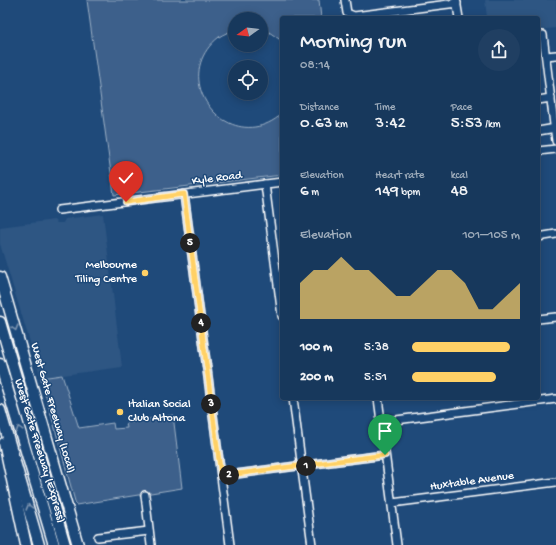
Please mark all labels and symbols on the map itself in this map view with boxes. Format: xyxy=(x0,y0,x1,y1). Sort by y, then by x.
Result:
north arrow xyxy=(228,12,268,52)
pin xyxy=(109,161,143,202)
street label: Kyle Road xyxy=(191,169,244,189)
pin: 5 xyxy=(180,233,200,253)
place label: Melbourne Tiling Centre xyxy=(74,259,138,287)
marker: Melbourne Tiling Centre xyxy=(140,268,150,278)
pin: 4 xyxy=(191,313,211,333)
one-way arrow xyxy=(10,325,19,332)
street label: West Gate Freeway (Local) xyxy=(27,341,77,475)
street label: West Gate Freeway (Express) xyxy=(10,377,68,525)
pin: 3 xyxy=(201,394,221,414)
place label: Italian Social Club Altona xyxy=(128,398,191,426)
marker: Italian Social Club Altona xyxy=(115,407,125,417)
pin xyxy=(368,414,402,455)
one-way arrow xyxy=(16,426,24,433)
pin: 1 xyxy=(296,456,316,476)
pin: 2 xyxy=(219,465,239,485)
street label: Huxtable Avenue xyxy=(429,469,516,495)
one-way arrow xyxy=(25,504,34,511)

